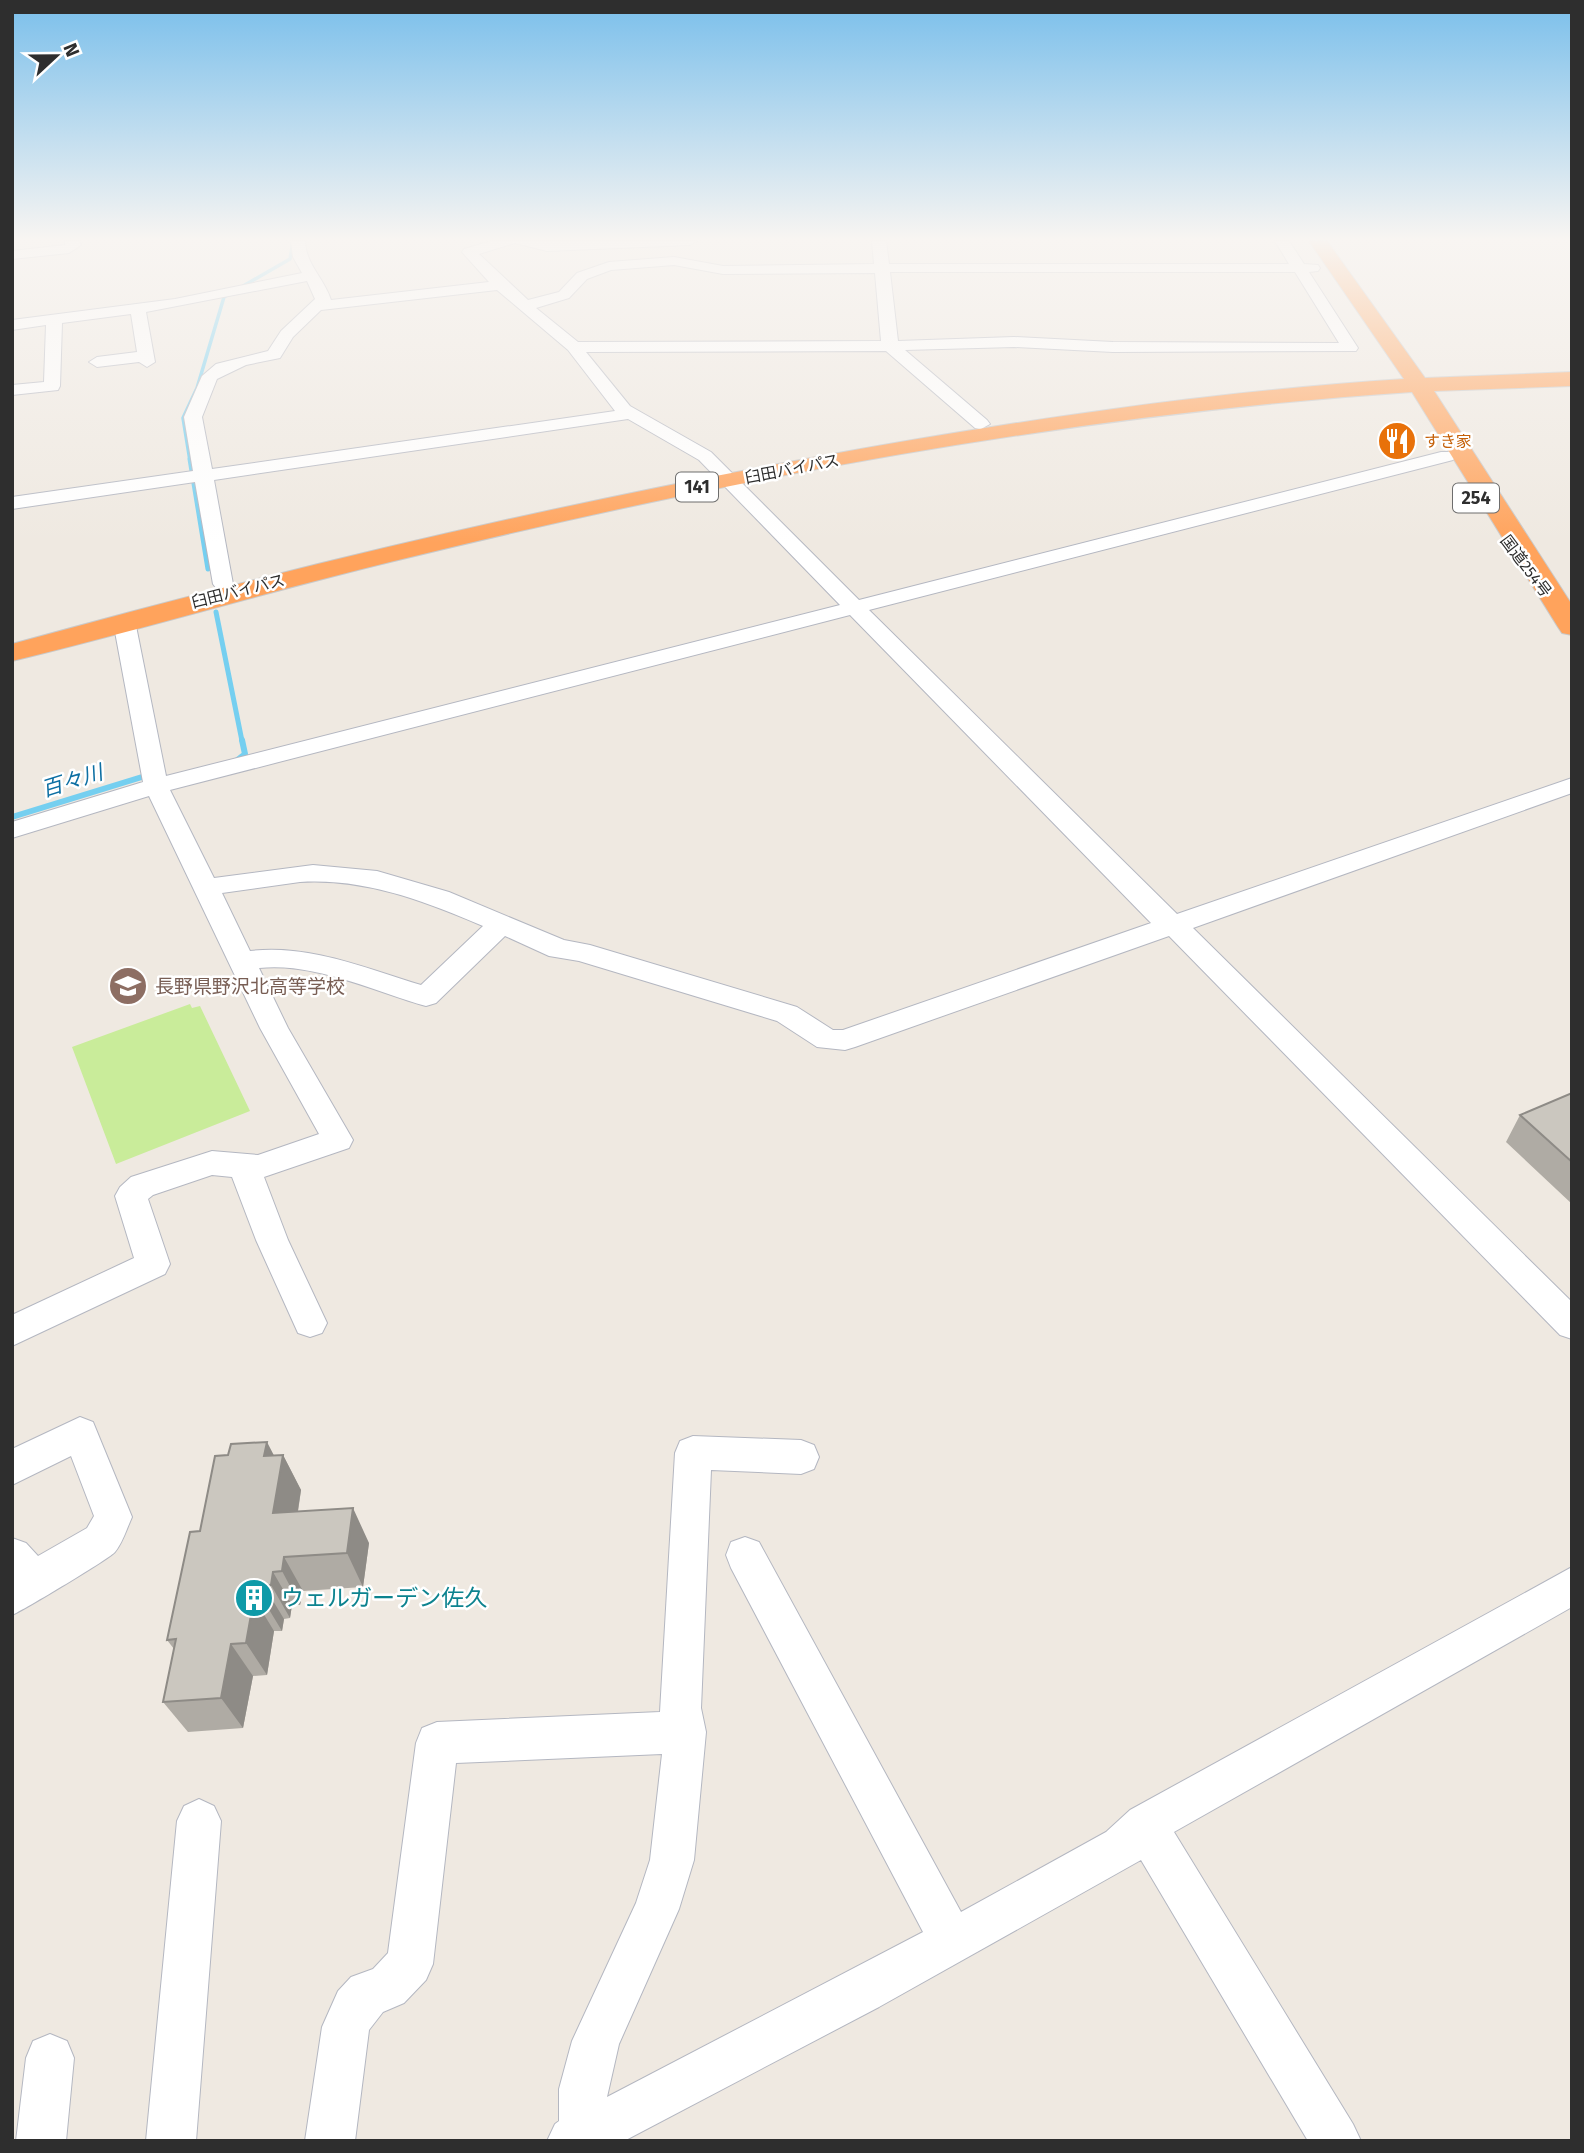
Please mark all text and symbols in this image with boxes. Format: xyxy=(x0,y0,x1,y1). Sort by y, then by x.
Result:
north arrow xyxy=(21,21,91,91)
text: N xyxy=(58,40,84,60)
restaurant icon: すき家 xyxy=(1376,420,1418,462)
place label: すき家 xyxy=(1424,432,1472,451)
street label: 臼田バイパス xyxy=(743,451,841,487)
road number: 141 xyxy=(676,472,718,502)
road number: 254 xyxy=(1453,484,1499,512)
street label: 国道254号 xyxy=(1497,531,1555,601)
street label: 臼田バイパス xyxy=(189,570,287,612)
water label: 百々川 xyxy=(38,759,108,803)
school or university icon: 長野県野沢北高等学校 xyxy=(107,965,149,1007)
place label: 長野県野沢北高等学校 xyxy=(155,975,345,998)
building icon: ウェルガーデン佐久 xyxy=(233,1577,275,1619)
place label: ウェルガーデン佐久 xyxy=(281,1584,487,1612)

